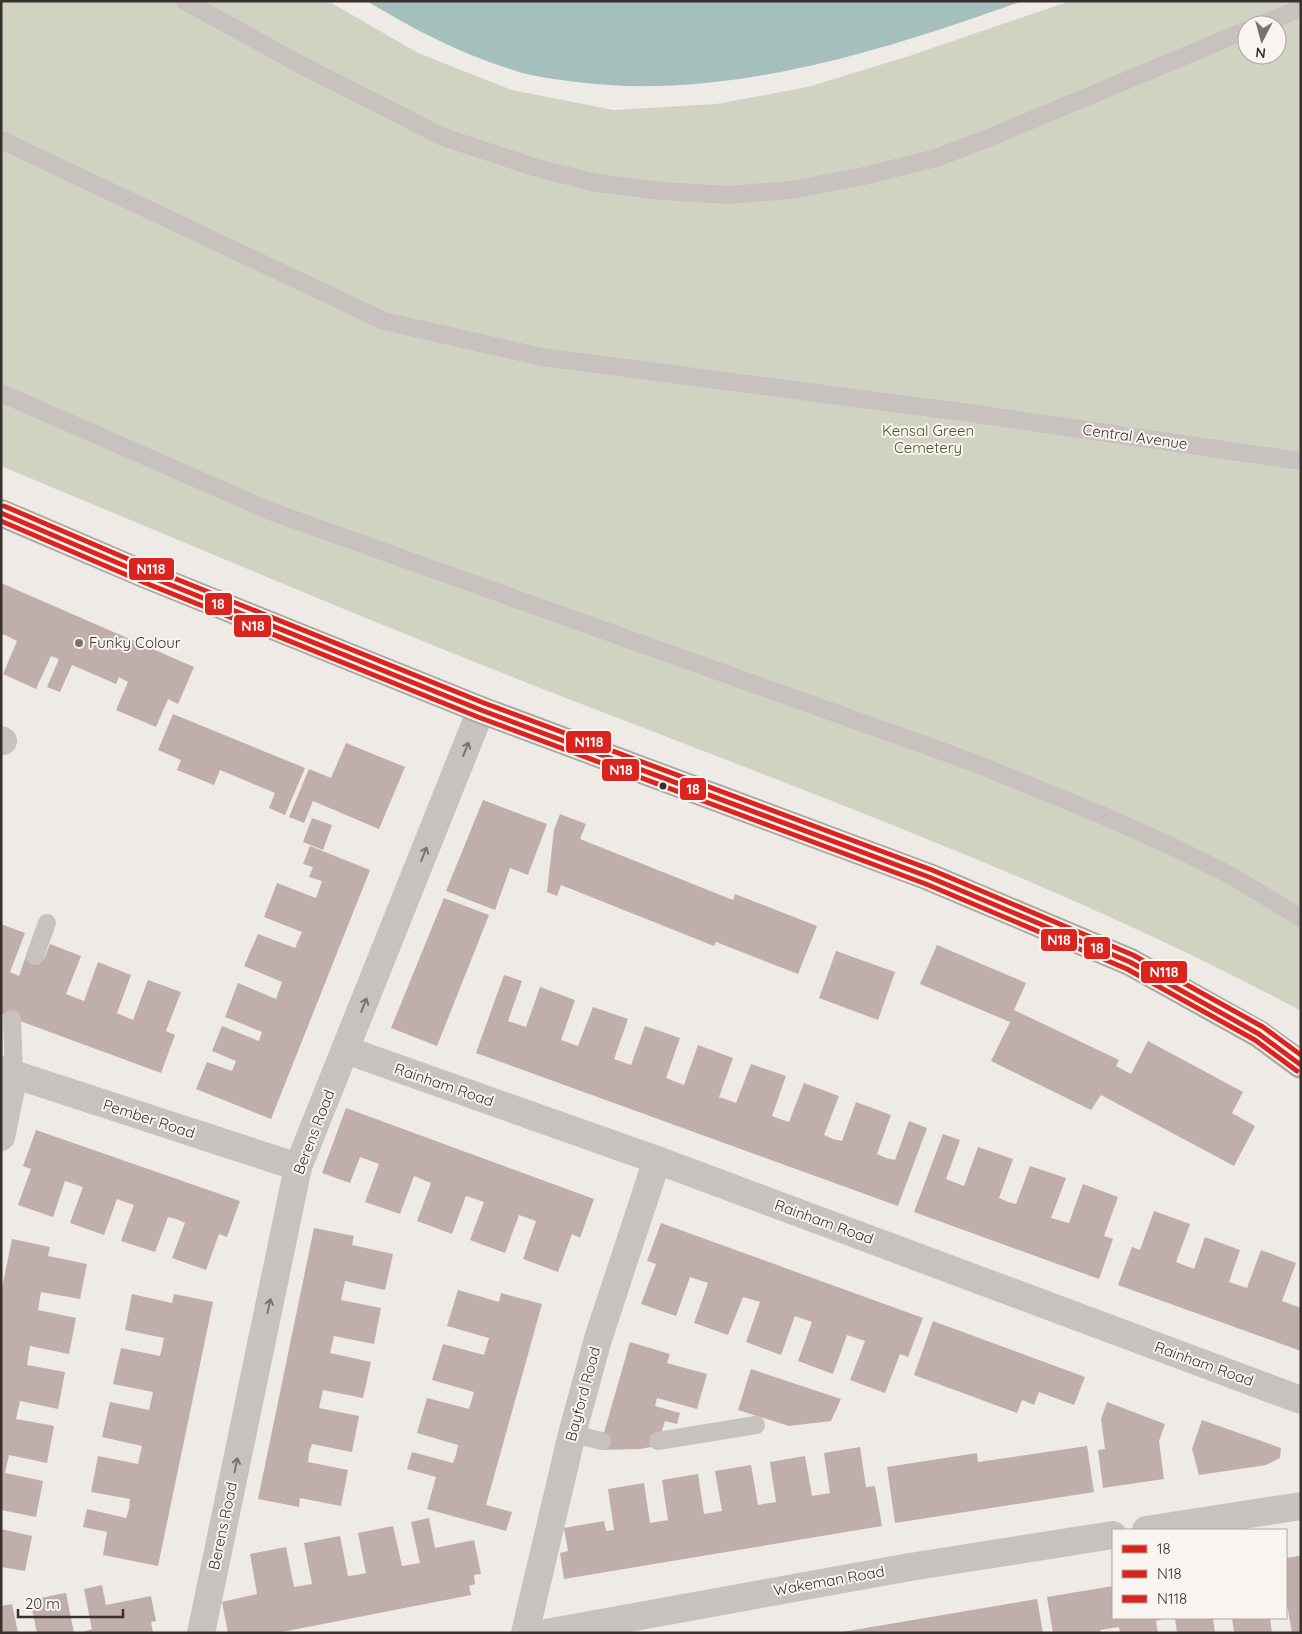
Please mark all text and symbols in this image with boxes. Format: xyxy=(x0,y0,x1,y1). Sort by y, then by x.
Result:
north arrow xyxy=(1237,15,1287,65)
text: N xyxy=(1255,43,1267,62)
street label: Central Avenue xyxy=(1081,420,1189,453)
park label: Kensal Green Cemetery xyxy=(882,421,974,457)
line badge: N118 xyxy=(128,557,175,581)
text: N118 xyxy=(137,560,166,578)
line badge: 18 xyxy=(204,592,233,616)
text: 18 xyxy=(211,595,225,613)
line badge: N18 xyxy=(233,614,272,638)
text: N18 xyxy=(241,617,265,635)
place label: Funky Colour xyxy=(89,633,181,652)
marker: Funky Colour xyxy=(73,637,85,649)
line badge: N118 xyxy=(565,730,612,754)
text: N118 xyxy=(575,733,604,751)
one-way arrow xyxy=(462,742,471,757)
line badge: N18 xyxy=(601,758,640,782)
text: N18 xyxy=(609,761,633,779)
line badge: 18 xyxy=(679,777,707,801)
text: 18 xyxy=(686,780,700,798)
unlabelled marker xyxy=(658,781,668,791)
one-way arrow xyxy=(420,847,429,862)
line badge: N18 xyxy=(1040,928,1078,952)
text: N18 xyxy=(1047,931,1071,949)
line badge: 18 xyxy=(1083,936,1111,960)
text: 18 xyxy=(1090,939,1104,957)
line badge: N118 xyxy=(1140,960,1188,984)
text: N118 xyxy=(1150,963,1179,981)
one-way arrow xyxy=(360,998,369,1013)
street label: Rainham Road xyxy=(392,1059,496,1110)
street label: Berens Road xyxy=(289,1087,338,1177)
street label: Pember Road xyxy=(101,1095,198,1142)
street label: Rainham Road xyxy=(772,1195,876,1248)
one-way arrow xyxy=(265,1298,274,1314)
street label: Rainham Road xyxy=(1152,1337,1256,1390)
street label: Bayford Road xyxy=(561,1345,604,1443)
one-way arrow xyxy=(232,1458,241,1474)
street label: Berens Road xyxy=(204,1480,241,1571)
legend xyxy=(1112,1529,1287,1619)
text: 18 xyxy=(1157,1539,1171,1558)
street label: Wakeman Road xyxy=(772,1561,886,1600)
text: N18 xyxy=(1157,1564,1182,1583)
scale bar xyxy=(18,1586,122,1618)
text: N118 xyxy=(1157,1589,1187,1608)
text: 20 m xyxy=(25,1594,60,1613)

